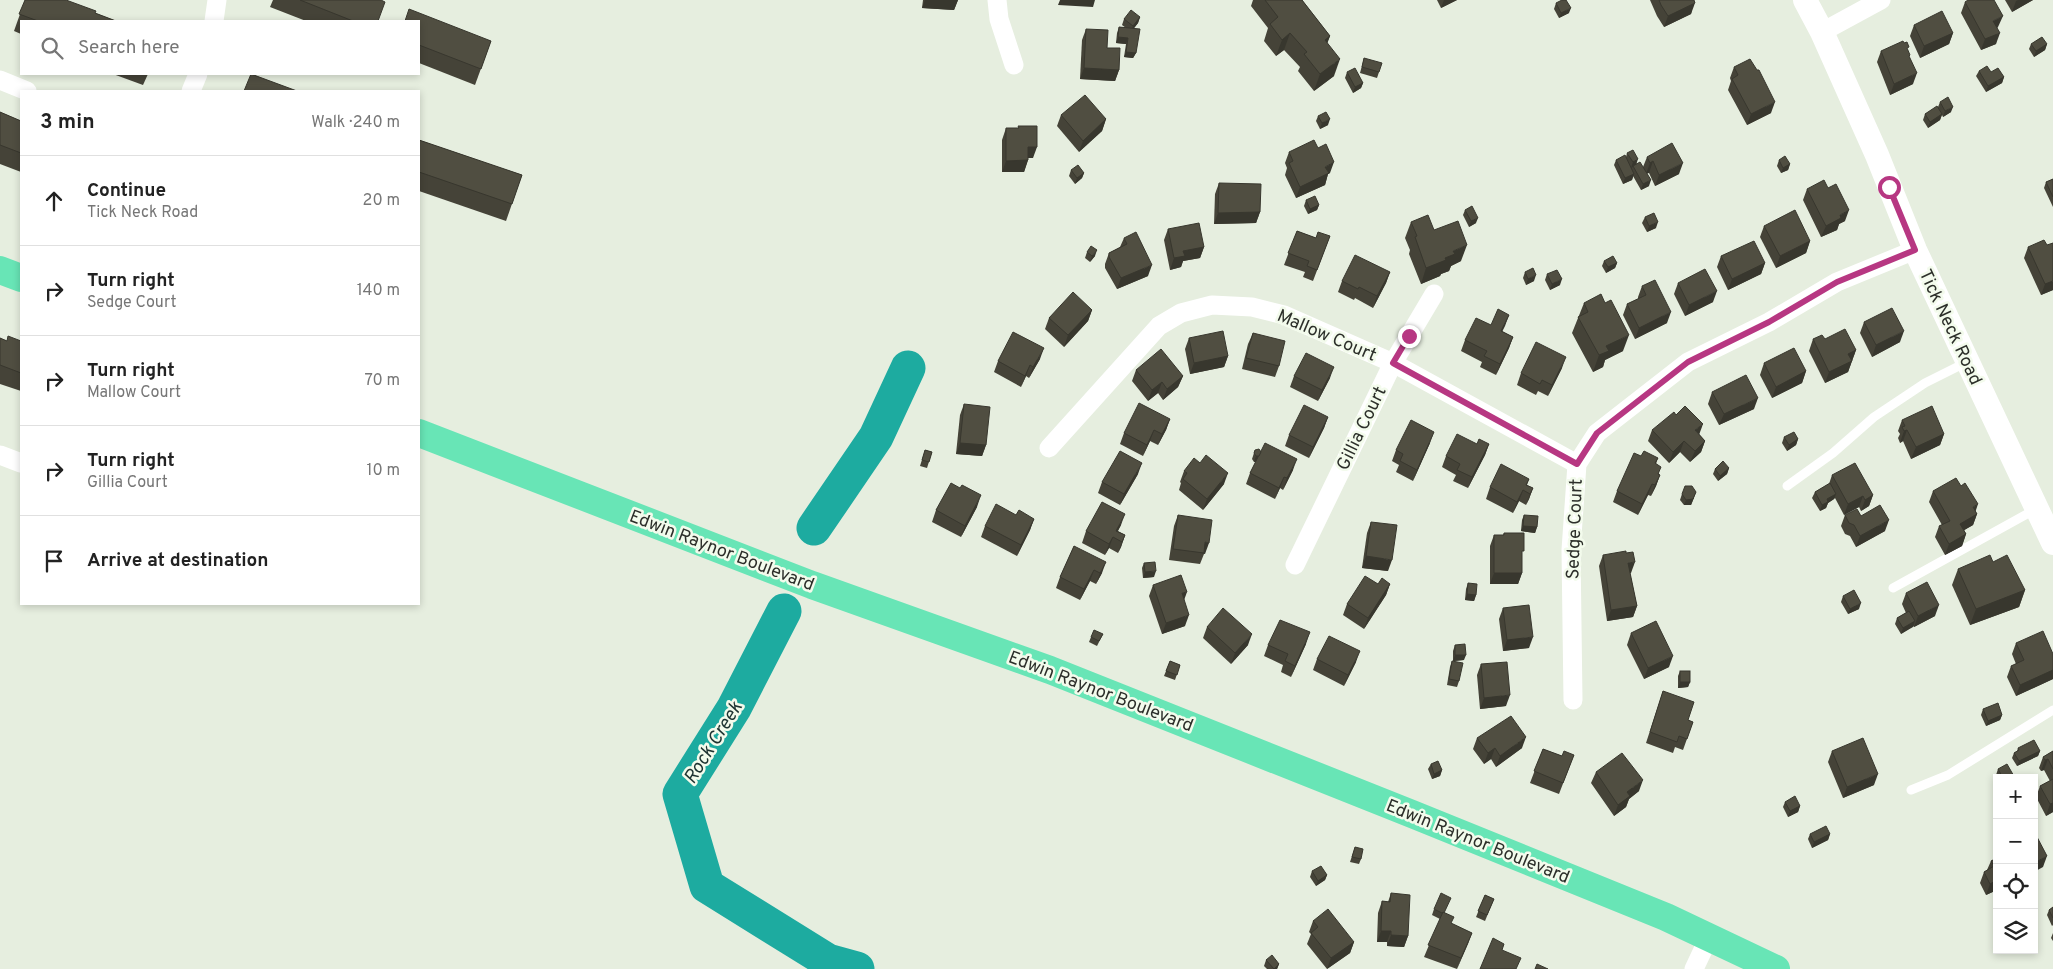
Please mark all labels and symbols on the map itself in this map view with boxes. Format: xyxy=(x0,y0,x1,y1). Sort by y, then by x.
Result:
route start xyxy=(1878,176,1901,199)
street label: Tick Neck Road xyxy=(1913,266,1986,389)
street label: Mallow Court xyxy=(1273,305,1380,368)
route end xyxy=(1398,325,1421,348)
street label: Gillia Court xyxy=(1332,383,1393,474)
street label: Sedge Court xyxy=(1562,478,1589,580)
street label: Edwin Raynor Boulevard xyxy=(626,506,817,597)
street label: Edwin Raynor Boulevard xyxy=(1005,647,1196,738)
water label: Rock Creek xyxy=(679,697,749,789)
street label: Edwin Raynor Boulevard xyxy=(1382,795,1573,890)

